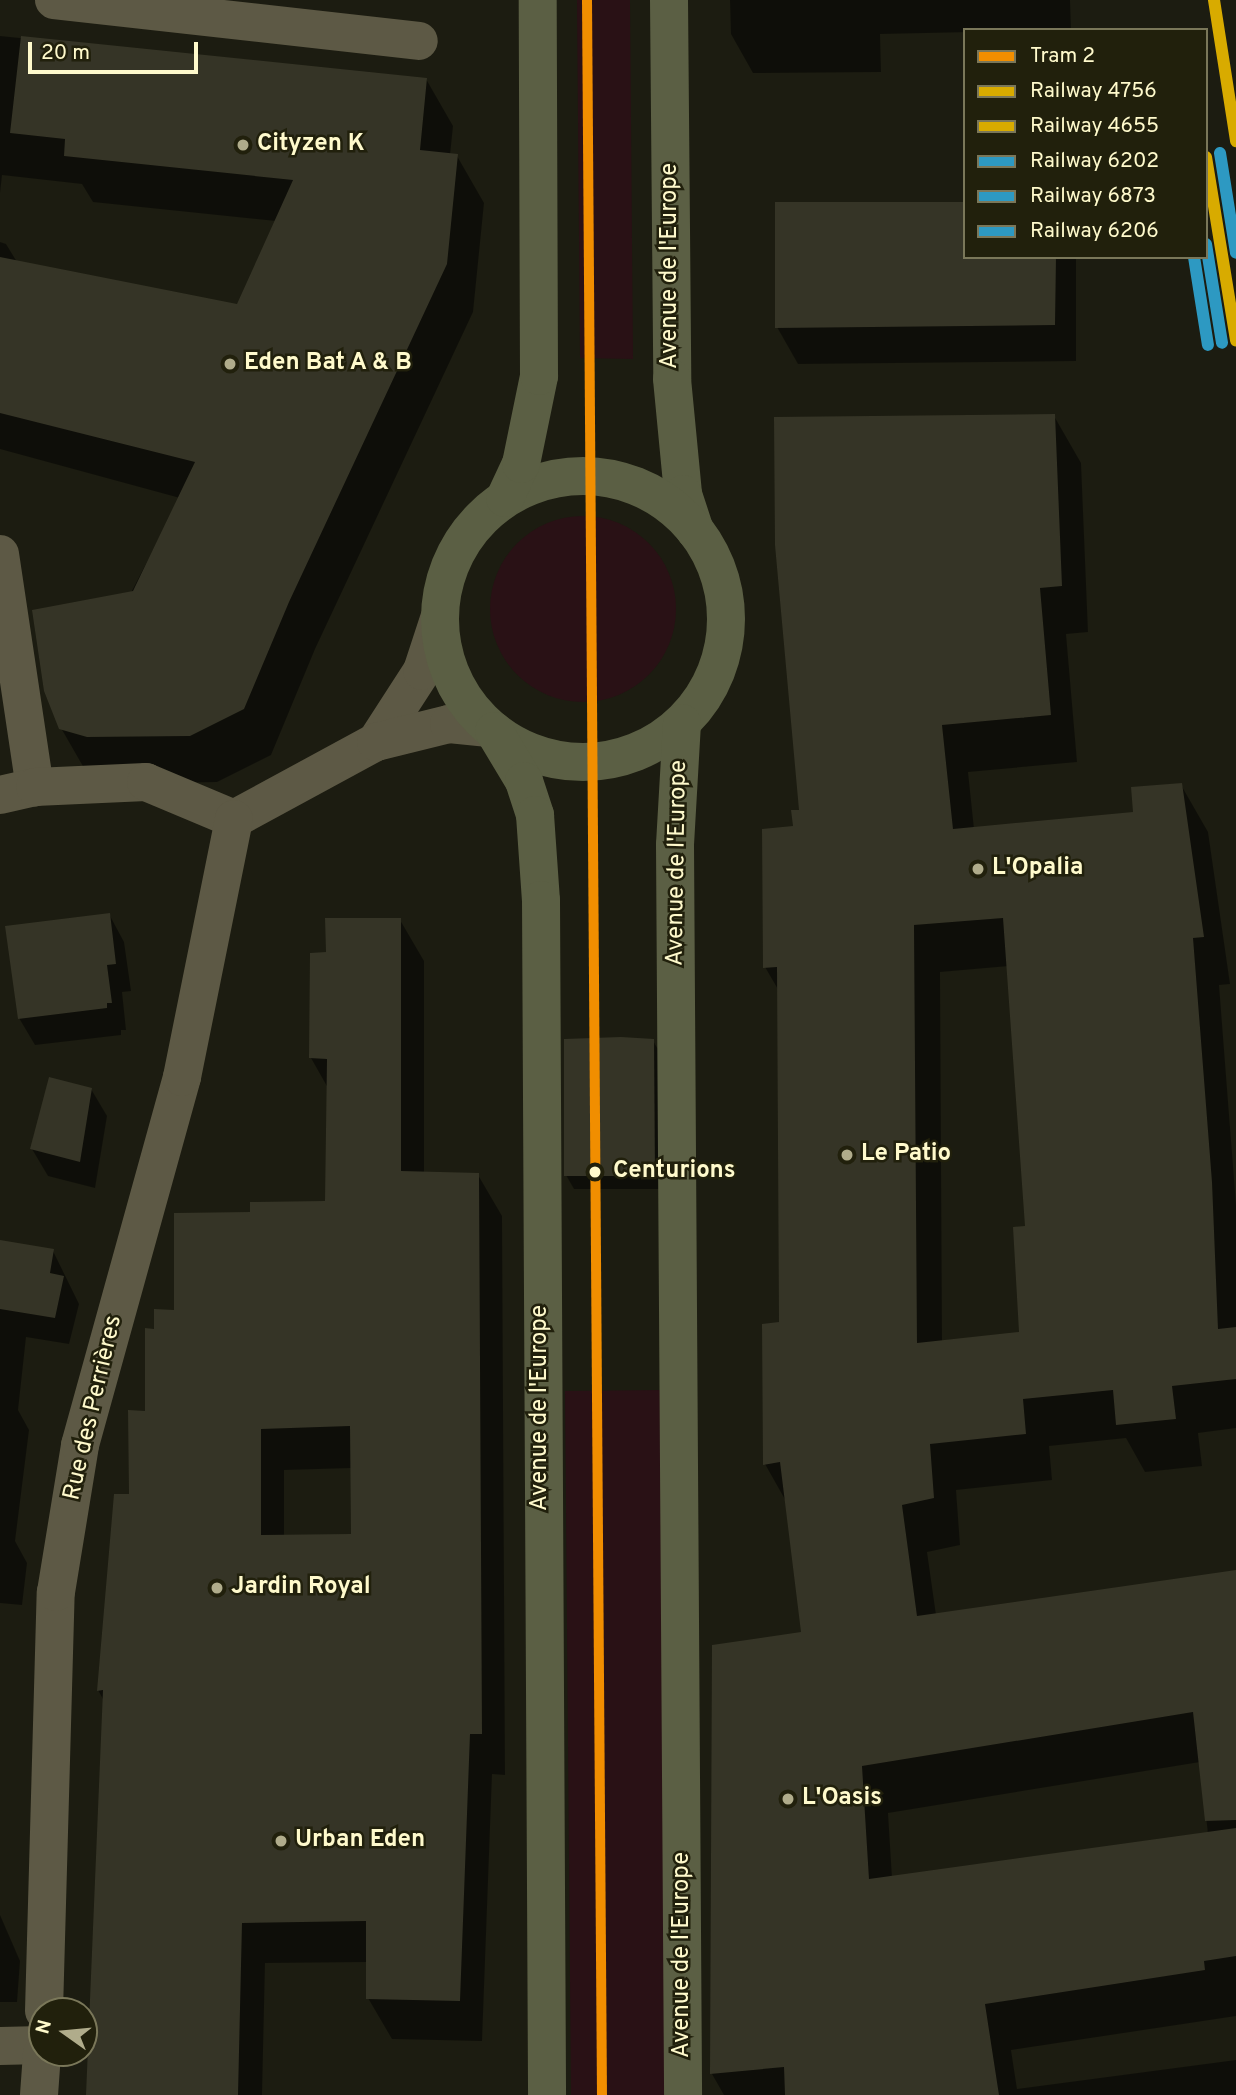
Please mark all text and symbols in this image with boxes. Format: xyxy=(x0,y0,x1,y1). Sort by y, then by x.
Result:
scale bar xyxy=(32,28,201,72)
legend xyxy=(963,28,1208,259)
text: 20 m xyxy=(41,40,90,67)
text: Tram 2 xyxy=(1030,43,1095,70)
text: Railway 4756 xyxy=(1030,78,1157,105)
text: Railway 4655 xyxy=(1030,113,1159,140)
place label: Cityzen K xyxy=(257,131,365,159)
marker: Cityzen K xyxy=(235,137,251,153)
text: Railway 6202 xyxy=(1030,148,1159,175)
street label: Avenue de l'Europe xyxy=(657,163,685,369)
text: Railway 6873 xyxy=(1030,183,1156,210)
text: Railway 6206 xyxy=(1030,218,1159,245)
place label: Eden Bat A & B xyxy=(244,350,414,378)
marker: Eden Bat A & B xyxy=(222,356,238,372)
street label: Avenue de l'Europe xyxy=(662,760,694,966)
place label: L'Opalia xyxy=(992,855,1083,883)
marker: L'Opalia xyxy=(970,861,986,877)
place label: Le Patio xyxy=(861,1141,951,1169)
marker: Le Patio xyxy=(839,1147,855,1163)
place label: Centurions xyxy=(613,1158,736,1186)
marker: Centurions xyxy=(583,1160,607,1184)
street label: Avenue de l'Europe xyxy=(527,1305,555,1511)
street label: Rue des Perrières xyxy=(59,1313,129,1503)
place label: Jardin Royal xyxy=(231,1574,371,1602)
marker: Jardin Royal xyxy=(209,1580,225,1596)
place label: L'Oasis xyxy=(802,1785,882,1813)
marker: L'Oasis xyxy=(780,1791,796,1807)
place label: Urban Eden xyxy=(295,1827,425,1855)
marker: Urban Eden xyxy=(273,1833,289,1849)
street label: Avenue de l'Europe xyxy=(669,1852,697,2058)
north arrow xyxy=(28,1997,98,2067)
text: N xyxy=(31,2017,58,2037)

